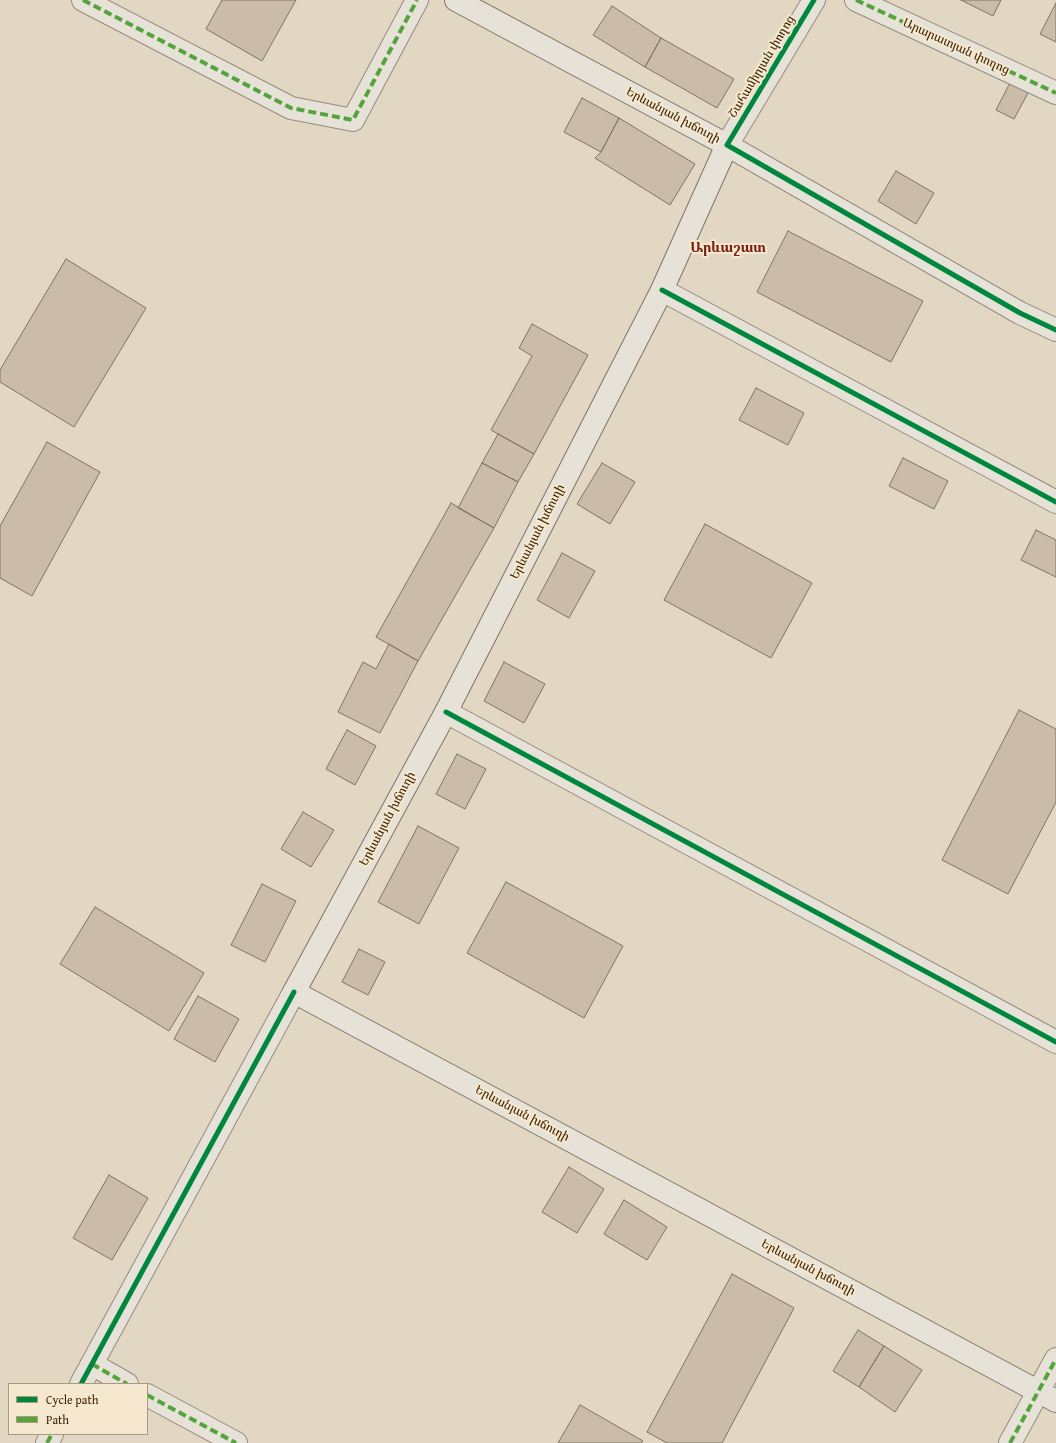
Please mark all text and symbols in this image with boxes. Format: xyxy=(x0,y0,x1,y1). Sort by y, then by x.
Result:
street label: Շահամիրյան փողոց xyxy=(726,13,798,121)
street label: Արարատյան փողոց xyxy=(900,16,1012,78)
street label: Երևանյան խճուղի xyxy=(623,85,723,147)
district label: Արևաշատ xyxy=(690,240,766,256)
street label: Երևանյան խճուղի xyxy=(508,482,568,582)
street label: Երևանյան խճուղի xyxy=(357,769,419,869)
street label: Երևանյան խճուղի xyxy=(472,1083,572,1145)
street label: Երևանյան խճուղի xyxy=(758,1237,858,1299)
legend xyxy=(8,1383,148,1435)
text: Cycle path xyxy=(46,1391,98,1408)
text: Path xyxy=(46,1411,69,1428)

